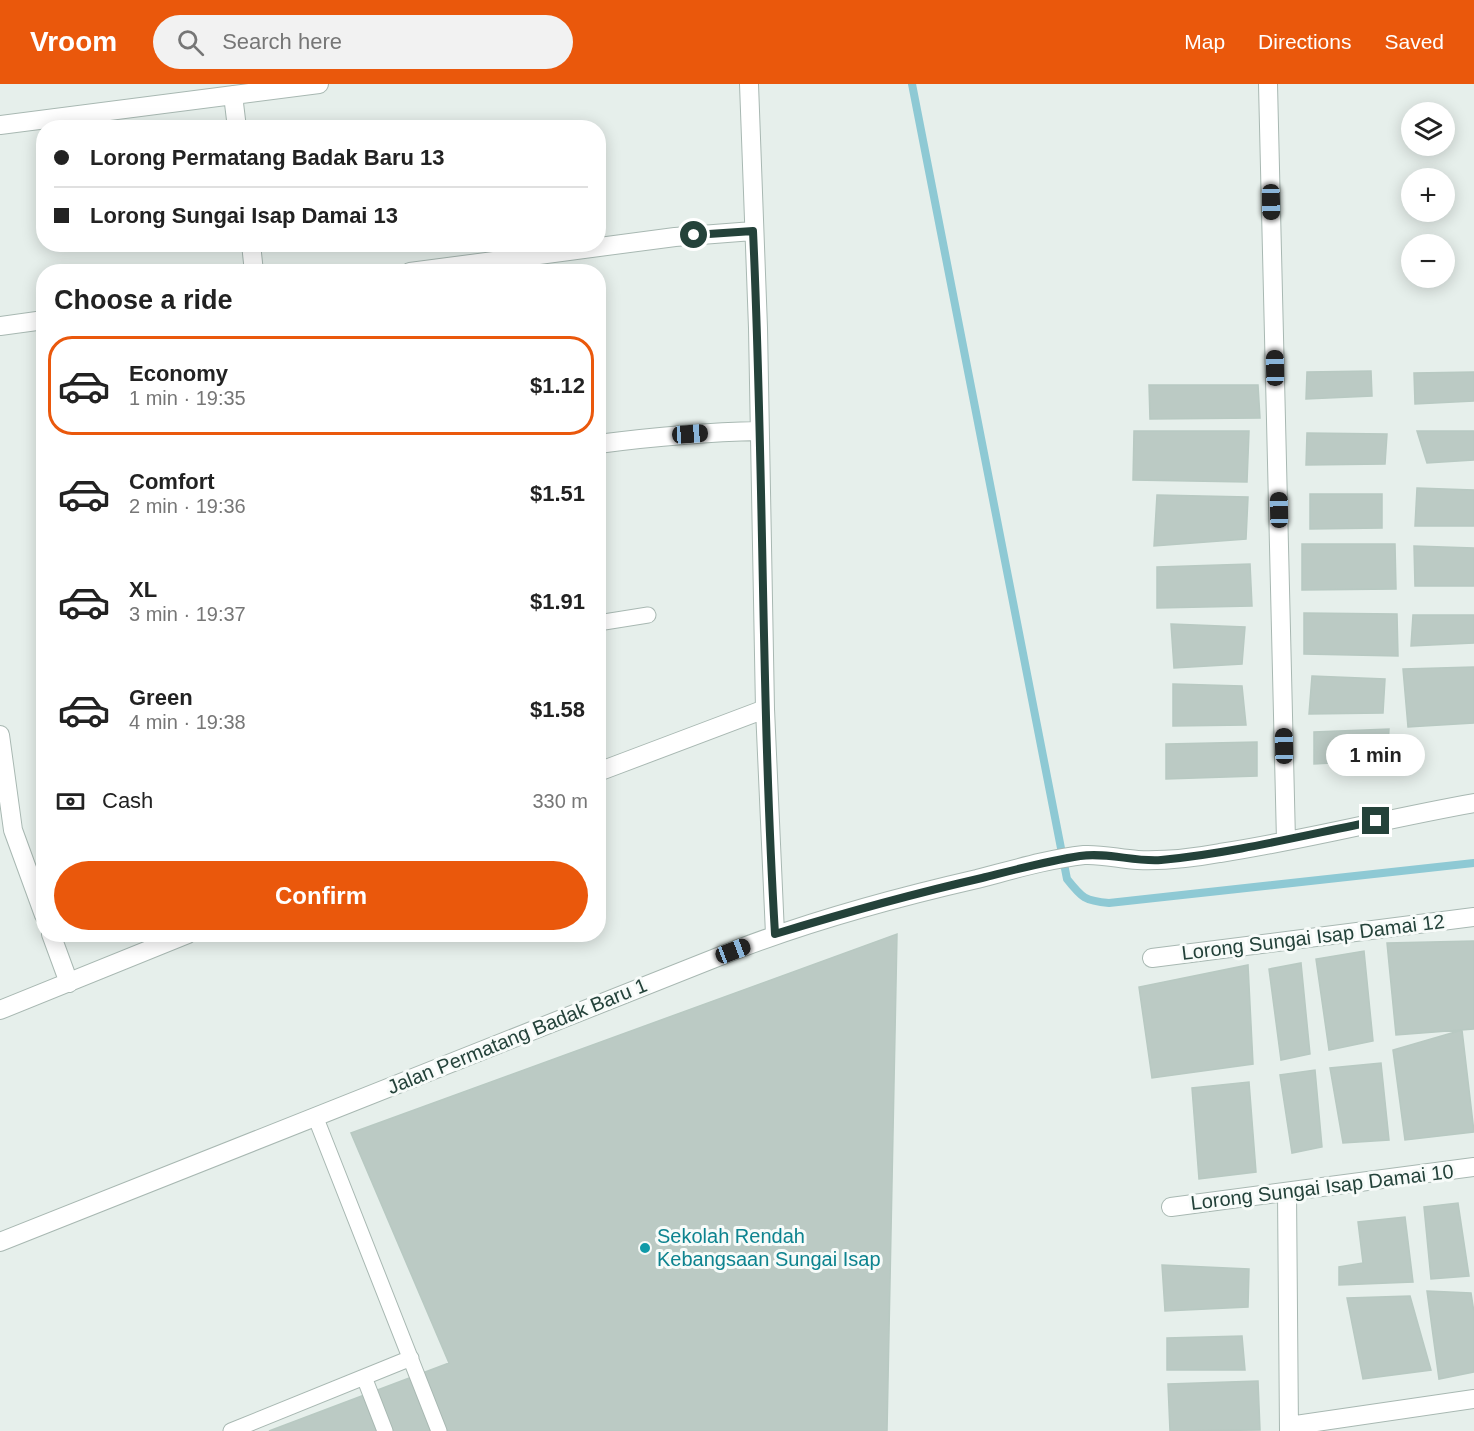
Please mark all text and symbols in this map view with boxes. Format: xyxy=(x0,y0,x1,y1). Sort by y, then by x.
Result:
search box xyxy=(153,15,573,69)
text: Vroom xyxy=(30,26,117,57)
icon: search xyxy=(174,26,207,59)
text: Search here xyxy=(222,29,342,54)
text: Map xyxy=(1184,30,1225,53)
text: Directions xyxy=(1258,30,1351,53)
text: Saved xyxy=(1384,30,1444,53)
map controls xyxy=(1401,102,1455,288)
button: layers xyxy=(1401,102,1455,156)
text: Lorong Permatang Badak Baru 13 xyxy=(90,145,445,170)
button: + xyxy=(1401,168,1455,222)
car xyxy=(1262,184,1280,220)
text: Lorong Sungai Isap Damai 13 xyxy=(90,203,398,228)
route start xyxy=(680,221,707,248)
button: − xyxy=(1401,234,1455,288)
text: Choose a ride xyxy=(54,285,233,315)
car xyxy=(1266,350,1284,386)
icon: car xyxy=(57,359,111,413)
text: Economy xyxy=(129,361,228,386)
text: $1.12 xyxy=(530,373,585,398)
text: 1 min · 19:35 xyxy=(129,387,246,409)
car xyxy=(671,424,709,444)
icon: car xyxy=(57,467,111,521)
text: Comfort xyxy=(129,469,215,494)
text: $1.51 xyxy=(530,481,585,506)
car xyxy=(1270,492,1288,528)
text: 2 min · 19:36 xyxy=(129,495,246,517)
icon: car xyxy=(57,575,111,629)
text: XL xyxy=(129,577,157,602)
text: $1.91 xyxy=(530,589,585,614)
text: 3 min · 19:37 xyxy=(129,603,246,625)
icon: car xyxy=(57,683,111,737)
text: Green xyxy=(129,685,193,710)
text: $1.58 xyxy=(530,697,585,722)
text: 4 min · 19:38 xyxy=(129,711,246,733)
car xyxy=(1275,728,1293,764)
callout: 1 min xyxy=(1326,734,1426,776)
text: 1 min xyxy=(1349,744,1402,766)
icon: cash xyxy=(54,785,87,818)
text: Cash xyxy=(102,788,153,813)
text: 330 m xyxy=(532,790,588,812)
route end xyxy=(1362,807,1389,834)
button: Confirm xyxy=(54,861,588,930)
street label: Lorong Sungai Isap Damai 12 xyxy=(1180,910,1446,964)
car xyxy=(713,936,753,966)
street label: Jalan Permatang Badak Baru 1 xyxy=(384,974,650,1098)
street label: Lorong Sungai Isap Damai 10 xyxy=(1189,1160,1455,1214)
place label: Sekolah Rendah Kebangsaan Sungai Isap xyxy=(657,1225,881,1270)
marker: Sekolah Rendah Kebangsaan Sungai Isap xyxy=(638,1241,652,1255)

